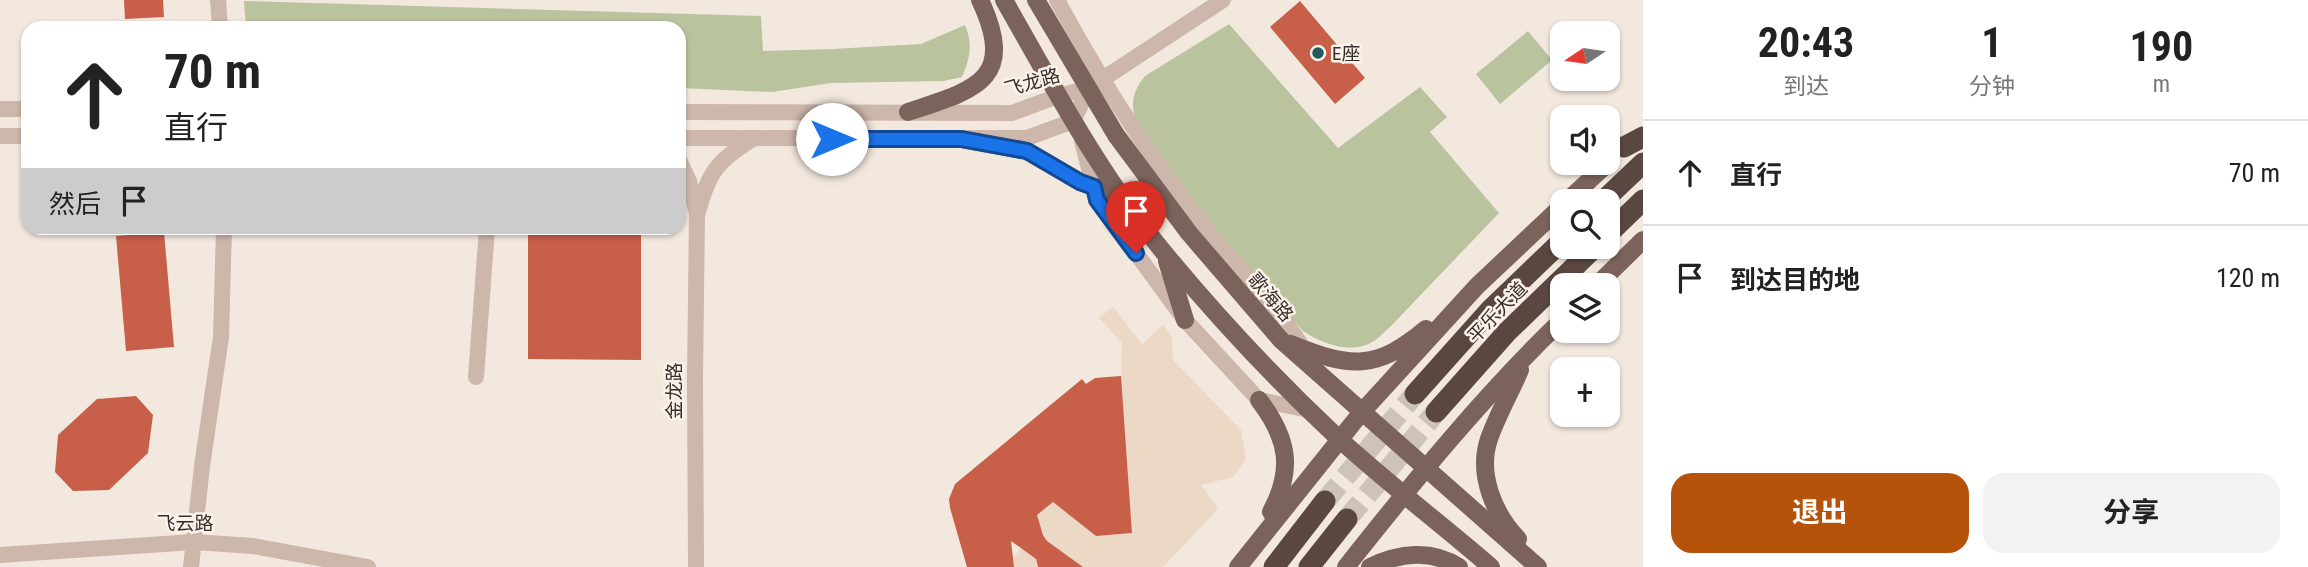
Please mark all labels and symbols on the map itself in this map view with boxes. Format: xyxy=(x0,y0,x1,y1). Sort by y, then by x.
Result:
north arrow xyxy=(1550,21,1620,91)
place label: E座 xyxy=(1332,42,1360,65)
marker: E座 xyxy=(1310,45,1326,61)
street label: 飞龙路 xyxy=(1002,64,1063,101)
position arrow xyxy=(795,102,869,176)
pin xyxy=(1106,181,1166,253)
street label: 歌海路 xyxy=(1243,268,1298,326)
street label: 平乐大道 xyxy=(1463,277,1532,348)
street label: 金龙路 xyxy=(663,362,686,420)
street label: 飞云路 xyxy=(156,512,214,535)

